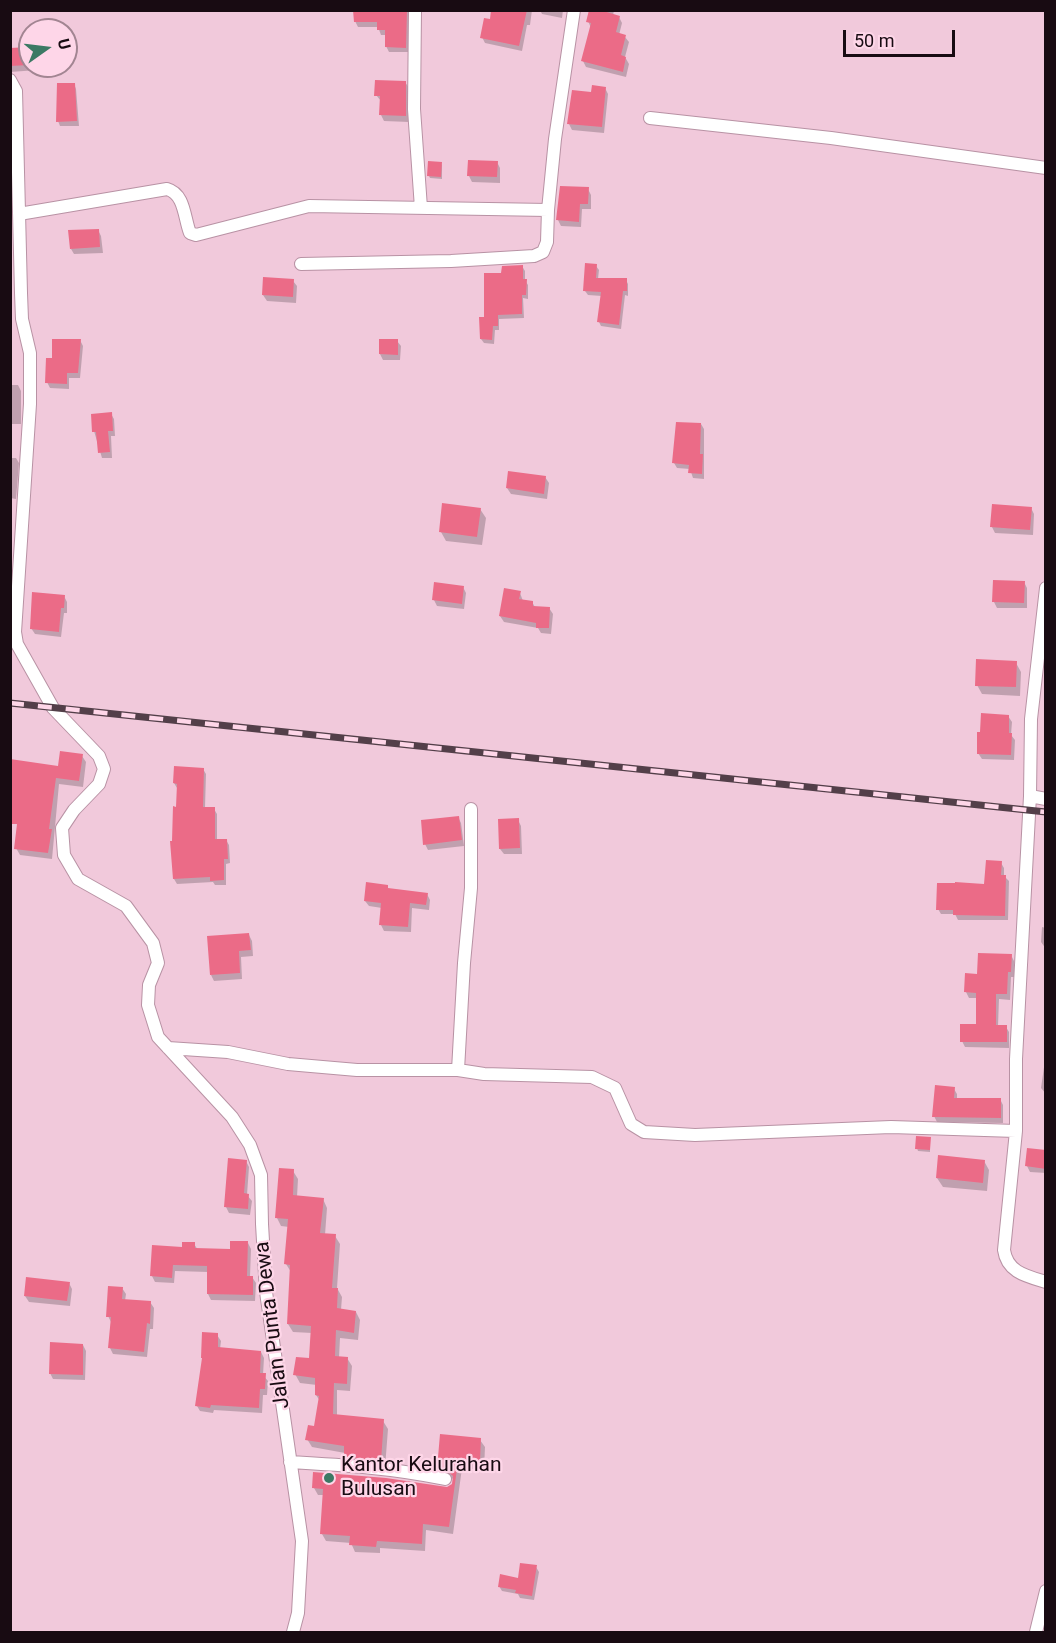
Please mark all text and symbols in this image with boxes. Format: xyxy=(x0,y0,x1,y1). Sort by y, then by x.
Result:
north arrow xyxy=(18,18,78,78)
scale bar xyxy=(846,18,958,56)
text: 50 m xyxy=(854,30,894,51)
text: U xyxy=(54,37,75,51)
street label: Jalan Punta Dewa xyxy=(250,1240,296,1410)
place label: Kantor Kelurahan Bulusan xyxy=(341,1453,502,1503)
marker: Kantor Kelurahan Bulusan xyxy=(322,1471,336,1485)

